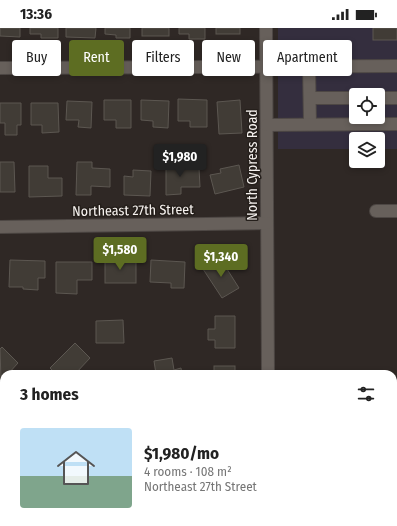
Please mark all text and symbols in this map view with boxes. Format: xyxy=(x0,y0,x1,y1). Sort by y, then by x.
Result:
text: 13:36 xyxy=(20,5,52,23)
chip: Buy xyxy=(12,40,61,76)
chip: Rent xyxy=(69,40,124,76)
chip: Filters xyxy=(132,40,194,76)
chip: New xyxy=(202,40,255,76)
chip: Apartment xyxy=(263,40,352,76)
map controls xyxy=(349,88,385,168)
button: locate xyxy=(349,88,385,124)
street label: North Cypress Road xyxy=(244,109,261,221)
button: layers xyxy=(349,132,385,168)
pin: $1,980 xyxy=(147,144,213,178)
text: $1,980 xyxy=(163,149,197,164)
street label: Northeast 27th Street xyxy=(72,201,194,220)
pin: $1,580 xyxy=(87,237,153,271)
text: $1,580 xyxy=(103,242,137,257)
pin: $1,340 xyxy=(188,244,254,278)
text: $1,340 xyxy=(204,249,238,264)
icon: filters xyxy=(355,383,377,405)
text: 3 homes xyxy=(20,384,79,405)
text: $1,980/mo xyxy=(144,443,219,464)
icon: home xyxy=(52,444,100,492)
text: 4 rooms · 108 m² xyxy=(144,464,232,479)
text: Northeast 27th Street xyxy=(144,479,257,494)

